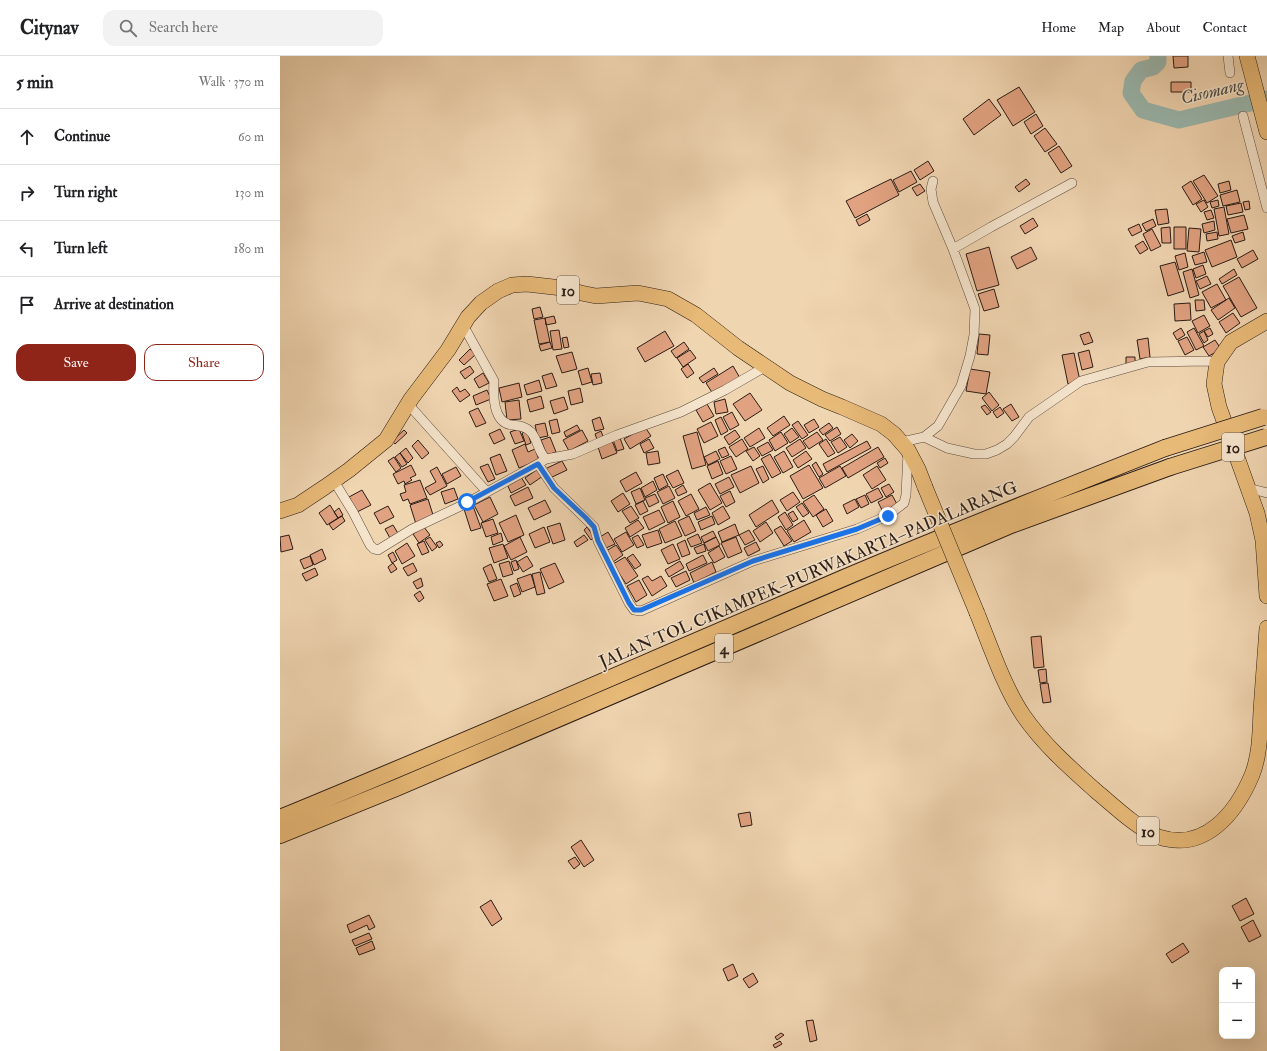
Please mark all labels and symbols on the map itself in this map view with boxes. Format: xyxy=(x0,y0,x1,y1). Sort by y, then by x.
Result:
water label: Cisomang xyxy=(1178,73,1247,110)
road number: 10 xyxy=(557,276,579,304)
road number: 10 xyxy=(1222,433,1244,461)
street label: JALAN TOL CIKAMPEK–PURWAKARTA–PADALARANG xyxy=(595,476,1021,674)
route start xyxy=(458,493,476,511)
route end xyxy=(879,507,897,525)
road number: 4 xyxy=(715,634,733,662)
road number: 10 xyxy=(1137,817,1159,845)

